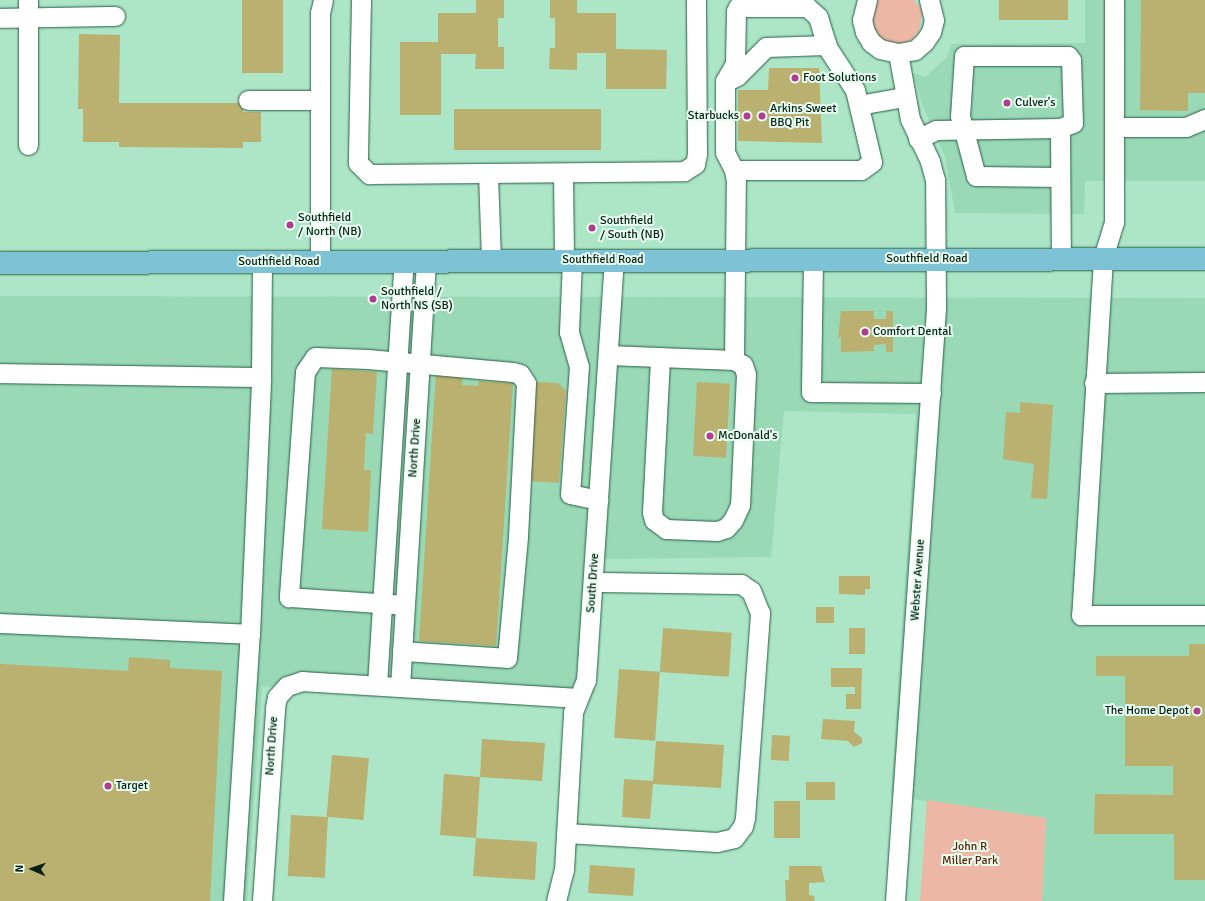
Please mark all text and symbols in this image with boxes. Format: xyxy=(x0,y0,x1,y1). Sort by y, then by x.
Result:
place label: Foot Solutions xyxy=(803,71,877,85)
marker: Foot Solutions xyxy=(790,73,800,83)
place label: Culver's xyxy=(1015,96,1056,110)
marker: Culver's xyxy=(1002,98,1012,108)
place label: Arkins Sweet BBQ Pit xyxy=(770,102,837,130)
place label: Starbucks xyxy=(688,109,739,123)
marker: Starbucks xyxy=(742,111,752,121)
marker: Arkins Sweet BBQ Pit xyxy=(757,111,767,121)
place label: Southfield / North (NB) xyxy=(298,211,362,239)
place label: Southfield / South (NB) xyxy=(600,214,664,242)
marker: Southfield / North (NB) xyxy=(285,220,295,230)
marker: Southfield / South (NB) xyxy=(587,223,597,233)
street label: Southfield Road xyxy=(886,252,968,266)
street label: Southfield Road xyxy=(562,253,644,267)
street label: Southfield Road xyxy=(238,255,320,269)
place label: Southfield / North NS (SB) xyxy=(381,285,453,313)
marker: Southfield / North NS (SB) xyxy=(368,294,378,304)
place label: Comfort Dental xyxy=(873,325,952,339)
marker: Comfort Dental xyxy=(860,327,870,337)
street label: North Drive xyxy=(406,418,424,478)
place label: McDonald's xyxy=(718,429,778,443)
marker: McDonald's xyxy=(705,431,715,441)
street label: Webster Avenue xyxy=(908,539,928,621)
street label: South Drive xyxy=(584,553,602,613)
place label: The Home Depot xyxy=(1105,704,1189,718)
marker: The Home Depot xyxy=(1192,706,1202,716)
street label: North Drive xyxy=(263,716,281,776)
place label: Target xyxy=(116,779,148,793)
marker: Target xyxy=(103,781,113,791)
park label: John R Miller Park xyxy=(942,840,998,868)
north arrow xyxy=(12,849,52,889)
text: N xyxy=(13,865,26,873)

